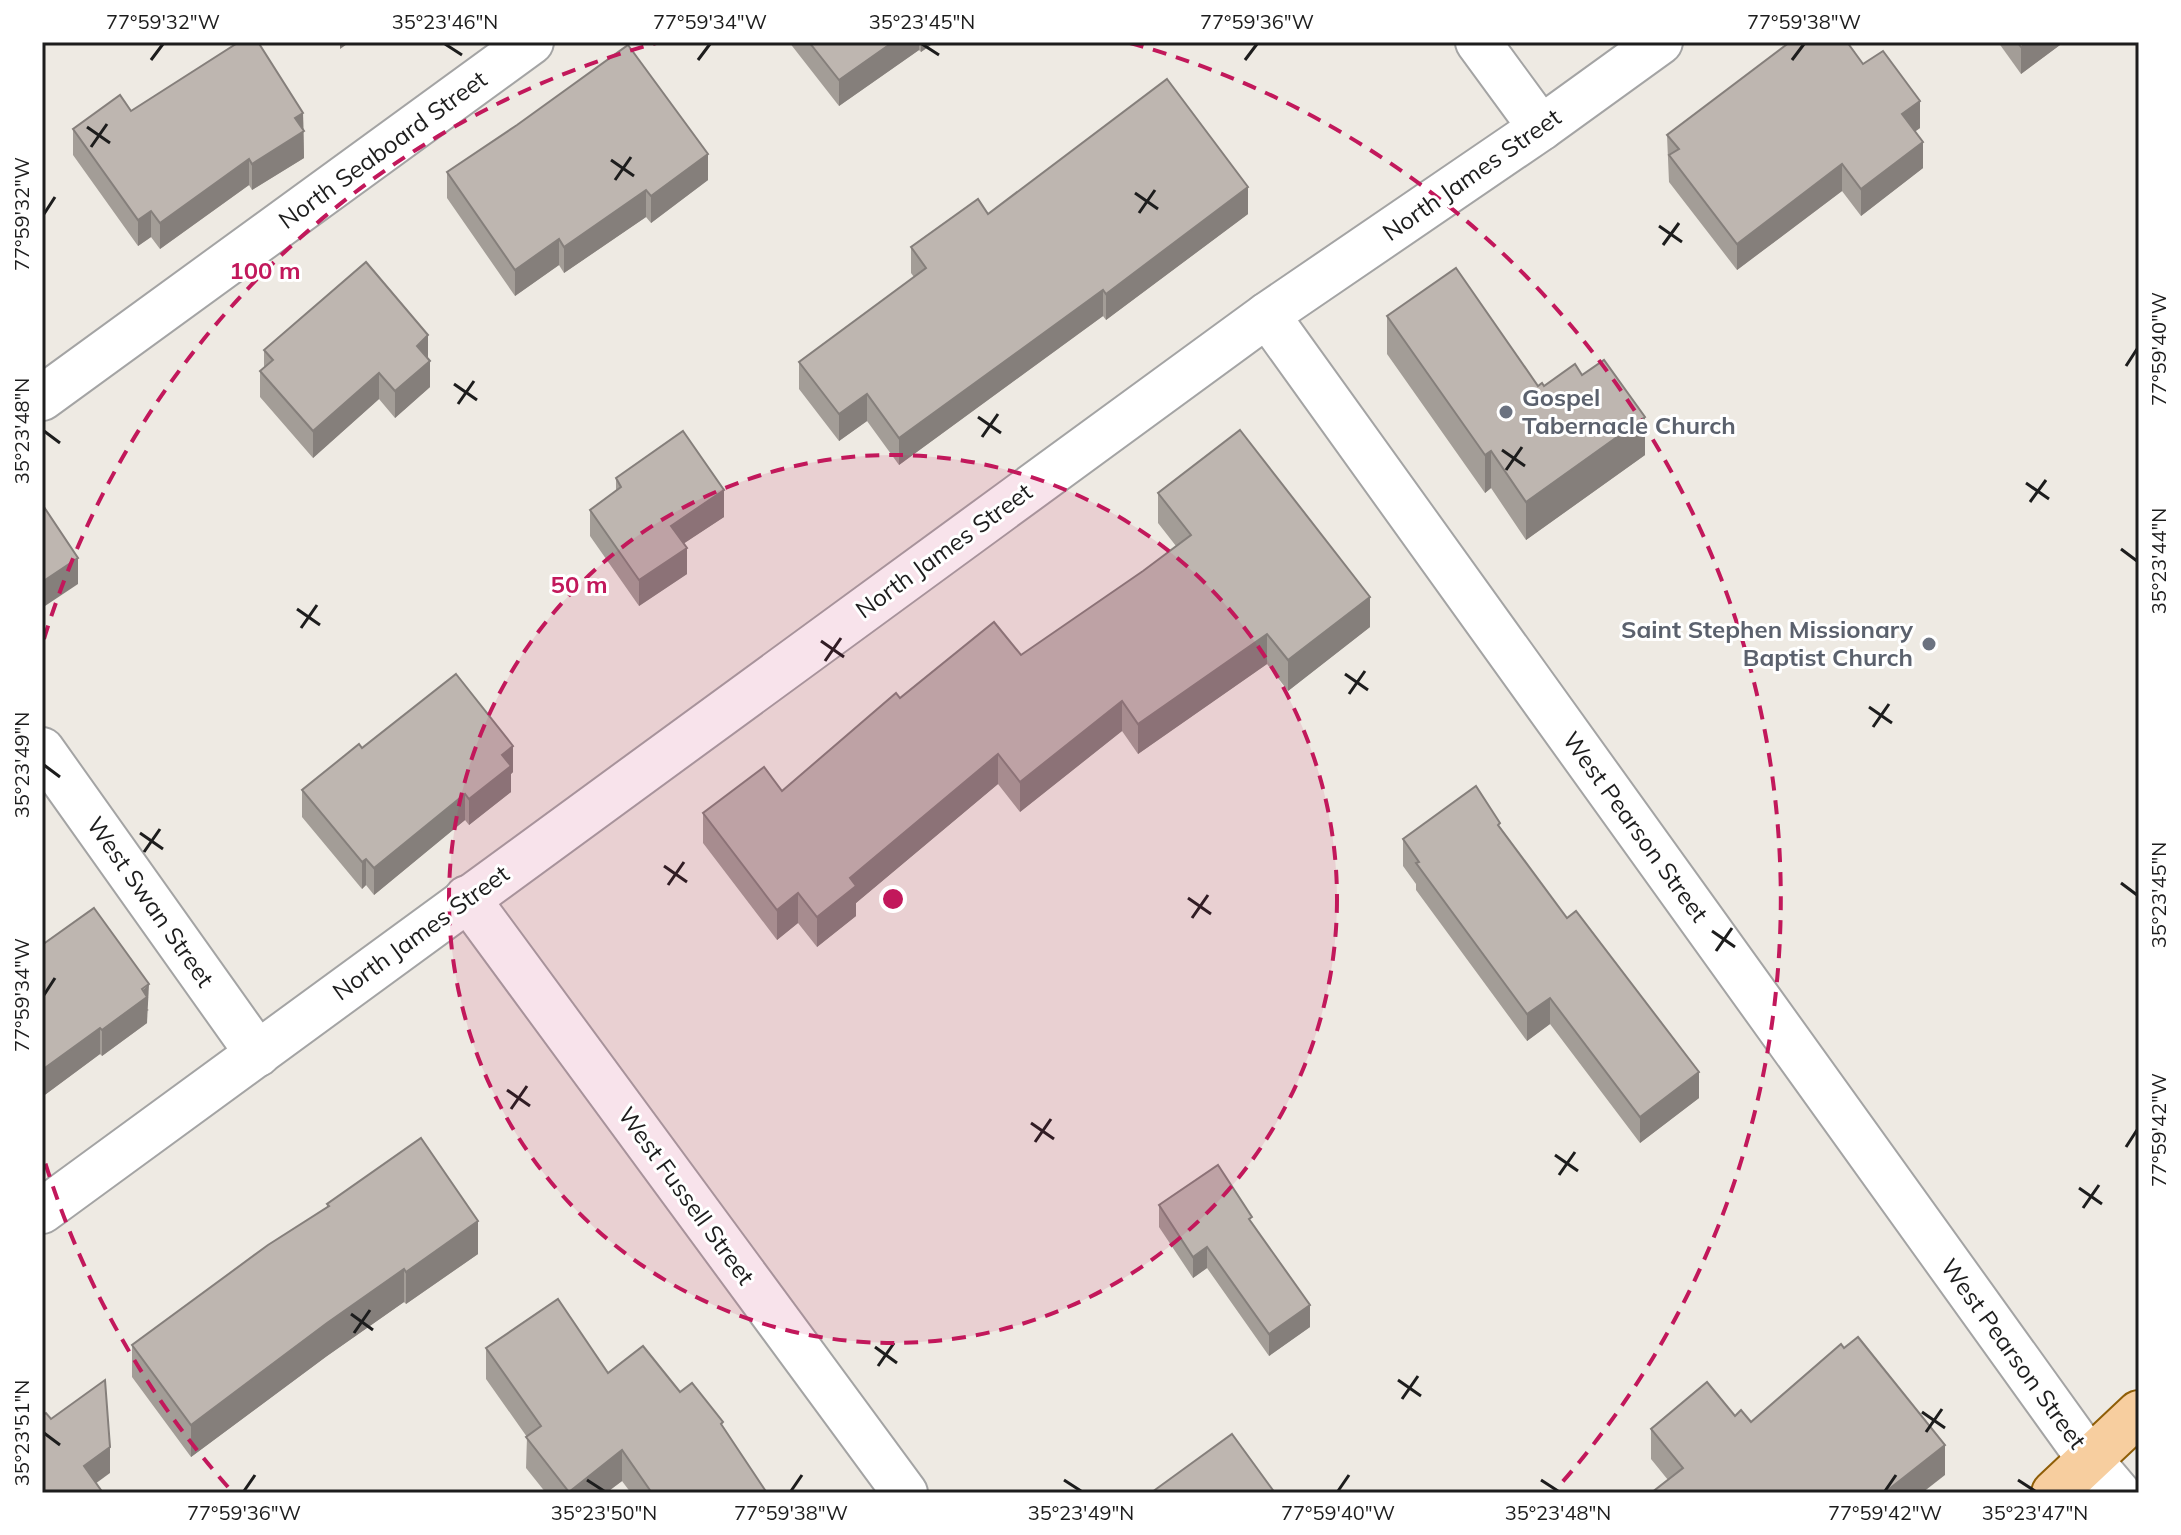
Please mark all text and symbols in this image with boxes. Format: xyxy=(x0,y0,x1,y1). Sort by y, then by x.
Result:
text: 77°59'32"W xyxy=(106,9,220,34)
text: 35°23'46"N xyxy=(392,9,498,34)
text: 77°59'34"W xyxy=(653,9,767,34)
text: 35°23'45"N xyxy=(869,9,975,34)
text: 77°59'36"W xyxy=(1200,9,1314,34)
text: 77°59'38"W xyxy=(1747,9,1861,34)
street label: North Seaboard Street xyxy=(272,64,492,235)
street label: North James Street xyxy=(1377,101,1566,247)
text: 77°59'32"W xyxy=(9,157,34,271)
text: 100 m xyxy=(229,255,301,285)
text: 77°59'40"W xyxy=(2146,292,2171,406)
text: 35°23'48"N xyxy=(9,378,34,484)
place label: Gospel Tabernacle Church xyxy=(1522,382,1736,440)
marker: Gospel Tabernacle Church xyxy=(1497,403,1515,421)
street label: North James Street xyxy=(849,476,1037,624)
text: 35°23'44"N xyxy=(2146,508,2171,614)
text: 50 m xyxy=(551,569,607,599)
place label: Saint Stephen Missionary Baptist Church xyxy=(1621,614,1914,672)
marker: Saint Stephen Missionary Baptist Church xyxy=(1920,635,1938,653)
text: 35°23'49"N xyxy=(9,712,34,818)
street label: West Pearson Street xyxy=(1557,725,1715,928)
street label: West Swan Street xyxy=(81,810,221,992)
text: 35°23'45"N xyxy=(2146,842,2171,948)
street label: North James Street xyxy=(326,858,514,1006)
centre of rings xyxy=(879,885,907,913)
text: 77°59'34"W xyxy=(9,938,34,1052)
text: 77°59'42"W xyxy=(2146,1073,2171,1187)
street label: West Fussell Street xyxy=(612,1101,761,1290)
street label: West Pearson Street xyxy=(1935,1252,2093,1455)
text: 35°23'51"N xyxy=(9,1380,34,1486)
text: 77°59'36"W xyxy=(187,1500,301,1525)
text: 35°23'50"N xyxy=(551,1500,657,1525)
text: 77°59'38"W xyxy=(734,1500,848,1525)
text: 35°23'49"N xyxy=(1028,1500,1134,1525)
text: 77°59'40"W xyxy=(1281,1500,1395,1525)
text: 35°23'48"N xyxy=(1505,1500,1611,1525)
text: 77°59'42"W xyxy=(1828,1500,1942,1525)
text: 35°23'47"N xyxy=(1982,1500,2088,1525)

